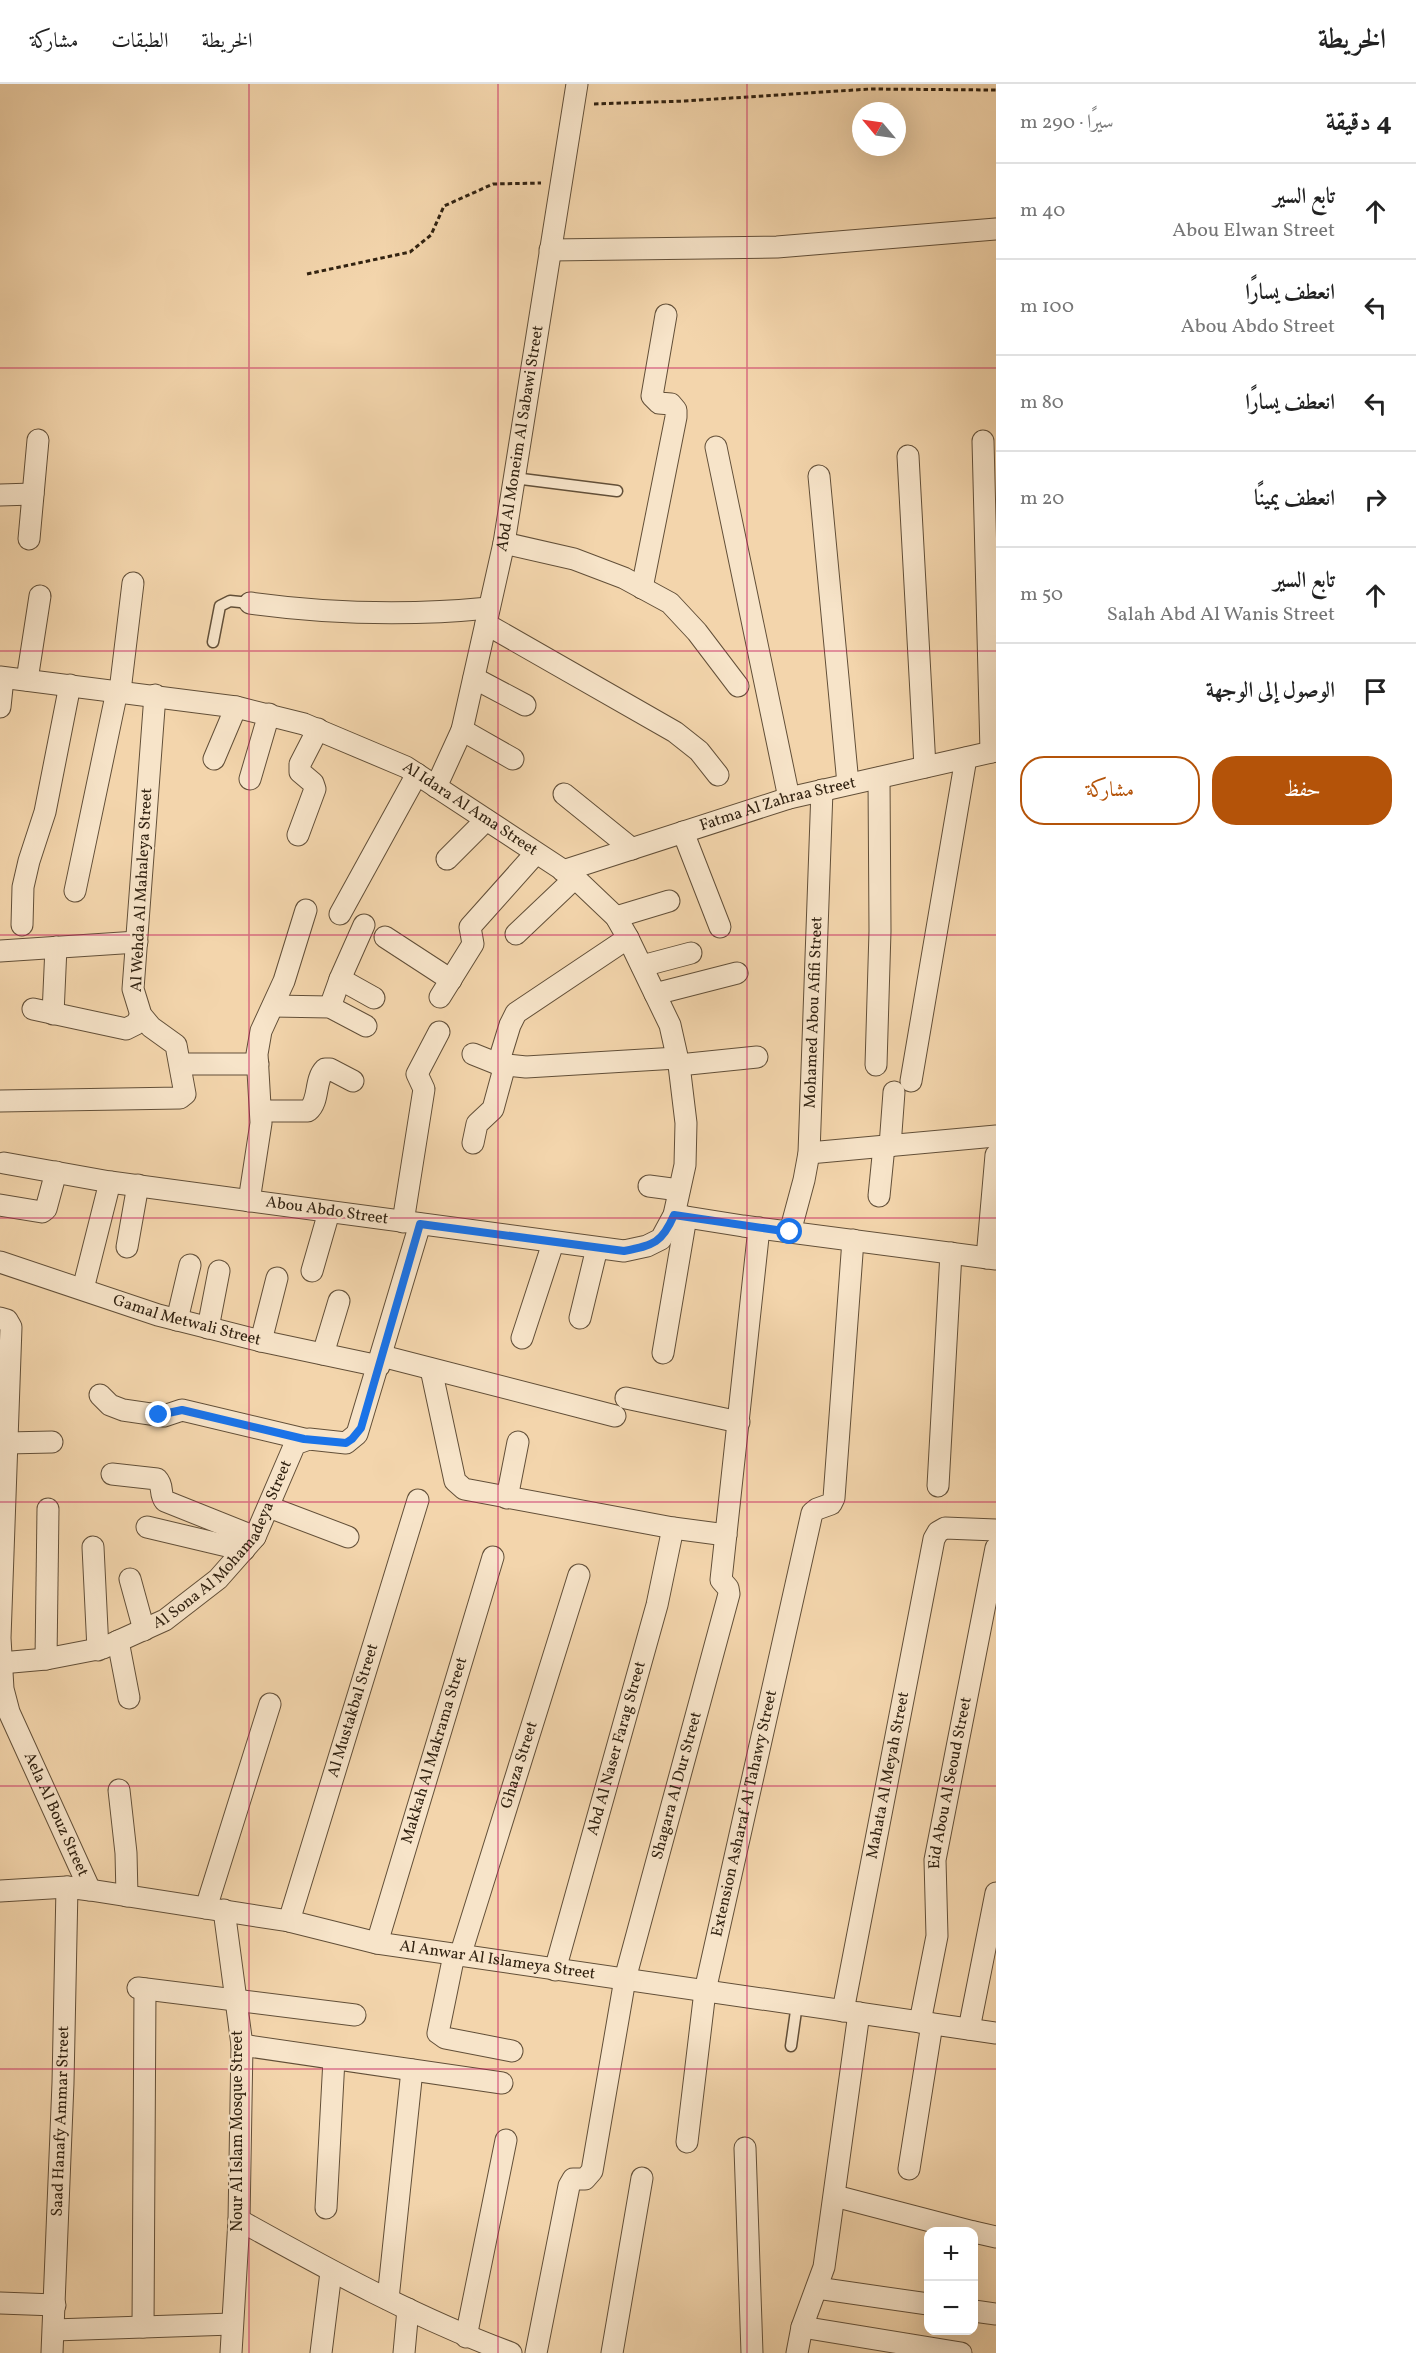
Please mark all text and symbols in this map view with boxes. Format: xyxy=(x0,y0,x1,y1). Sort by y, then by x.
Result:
text: الخريطة xyxy=(1318,21,1386,60)
text: مشاركة xyxy=(30,27,78,56)
text: الطبقات xyxy=(111,27,168,56)
text: الخريطة xyxy=(201,27,253,56)
north arrow xyxy=(852,102,906,156)
text: 4 دقيقة xyxy=(1326,105,1392,141)
text: سيرًا · 290 m xyxy=(1020,109,1114,137)
text: تابع السير xyxy=(1273,182,1335,213)
icon: ahead xyxy=(1359,195,1392,228)
text: 40 m xyxy=(1020,197,1065,225)
text: Abou Elwan Street xyxy=(1172,217,1335,245)
text: انعطف يسارًا xyxy=(1245,278,1335,309)
icon: left xyxy=(1359,291,1392,324)
text: 100 m xyxy=(1020,293,1074,321)
text: Abou Abdo Street xyxy=(1181,313,1335,341)
street label: Abd Al Moneim Al Sabawi Street xyxy=(491,324,549,554)
icon: left xyxy=(1359,387,1392,420)
text: انعطف يسارًا xyxy=(1245,388,1335,419)
text: 80 m xyxy=(1020,389,1064,417)
icon: right xyxy=(1359,483,1392,516)
text: انعطف يمينًا xyxy=(1254,484,1335,515)
text: 20 m xyxy=(1020,485,1064,513)
text: تابع السير xyxy=(1273,566,1335,597)
icon: ahead xyxy=(1359,579,1392,612)
text: 50 m xyxy=(1020,581,1063,609)
text: Salah Abd Al Wanis Street xyxy=(1107,601,1335,629)
icon: arrive xyxy=(1359,675,1392,708)
text: الوصول إلى الوجهة xyxy=(1206,676,1335,707)
street label: Al Idara Al Ama Street xyxy=(398,756,542,862)
button: مشاركة xyxy=(1020,756,1200,825)
button: حفظ xyxy=(1212,756,1392,825)
street label: Fatma Al Zahraa Street xyxy=(697,772,858,837)
street label: Al Wehda Al Mahaleya Street xyxy=(126,787,158,993)
street label: Mohamed Abou Afifi Street xyxy=(800,916,828,1109)
street label: Abou Abdo Street xyxy=(264,1192,390,1231)
route start xyxy=(776,1218,802,1244)
street label: Gamal Metwali Street xyxy=(110,1290,264,1352)
route end xyxy=(145,1401,171,1427)
street label: Al Sona Al Mohamadeya Street xyxy=(150,1457,298,1635)
street label: Al Mustakbal Street xyxy=(323,1641,384,1780)
street label: Makkah Al Makrama Street xyxy=(396,1654,473,1847)
street label: Abd Al Naser Farag Street xyxy=(582,1658,652,1838)
street label: Extension Asharaf Al Tahawy Street xyxy=(706,1688,783,1939)
street label: Mahata Al Meyah Street xyxy=(862,1690,915,1861)
street label: Eid Abou Al Seoud Street xyxy=(924,1695,978,1869)
street label: Shagara Al Dur Street xyxy=(647,1709,708,1862)
street label: Ghaza Street xyxy=(496,1718,544,1812)
street label: Aela Al Bouz Street xyxy=(18,1749,94,1881)
street label: Al Anwar Al Islameya Street xyxy=(398,1935,597,1986)
street label: Saad Hanafy Ammar Street xyxy=(47,2025,75,2217)
street label: Nour Al Islam Mosque Street xyxy=(227,2030,249,2232)
map controls xyxy=(924,2227,978,2335)
button: + xyxy=(924,2227,978,2281)
button: − xyxy=(924,2281,978,2335)

